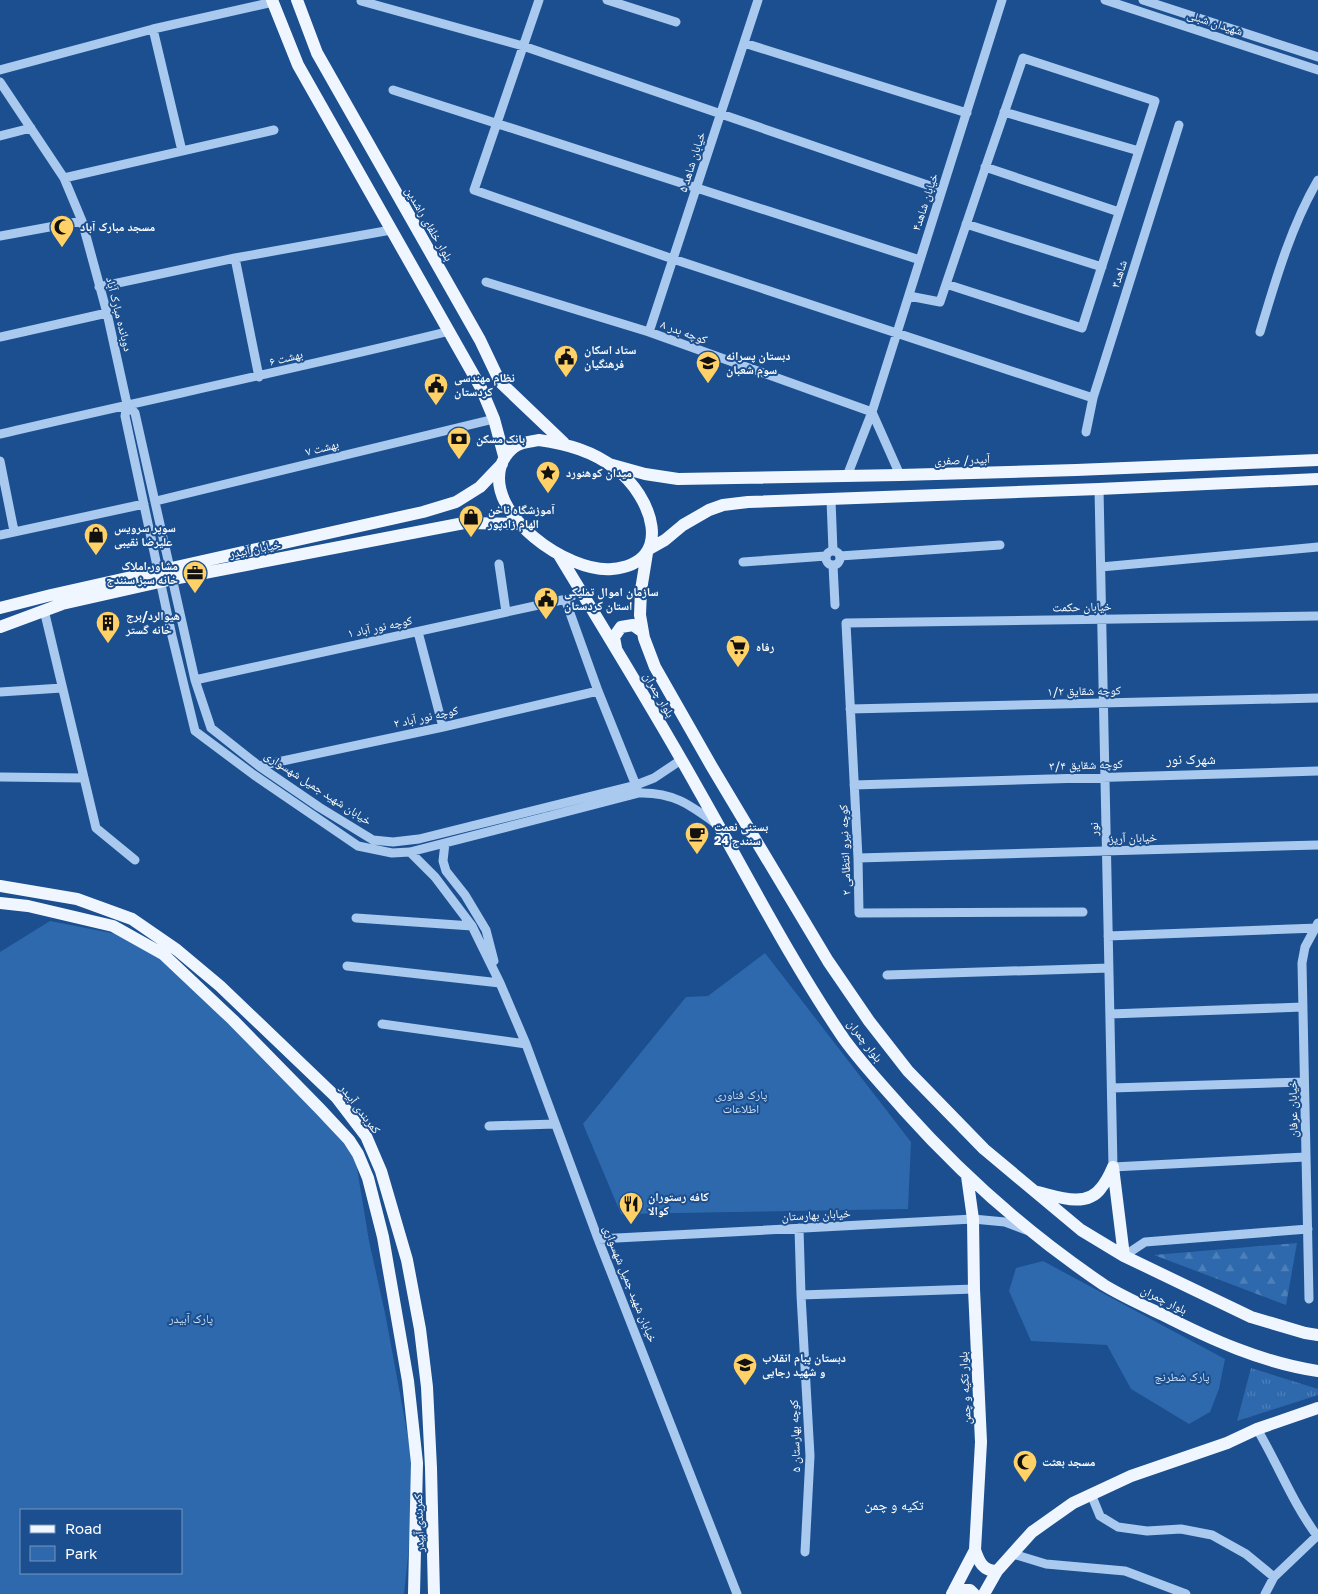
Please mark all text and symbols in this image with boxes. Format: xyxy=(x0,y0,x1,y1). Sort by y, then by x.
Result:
street label: شهیدان شبلی xyxy=(1185,6,1245,39)
street label: خیابان شاهد ۵ xyxy=(675,129,709,194)
street label: خیابان شاهد۴ xyxy=(908,171,941,233)
street label: بلوار خلفای راشدین xyxy=(402,184,457,264)
mosque icon: مسجد مبارک آباد xyxy=(49,214,75,248)
place label: مسجد مبارک آباد xyxy=(80,219,156,234)
street label: شاهد۳ xyxy=(1107,258,1130,289)
street label: دوبانده مبارک آباد xyxy=(103,275,136,353)
street label: کوچه بدر ۸ xyxy=(659,316,710,347)
place label: ستاد اسکان فرهنگیان xyxy=(584,342,637,372)
public building icon: ستاد اسکان فرهنگیان xyxy=(553,344,579,378)
street label: بهشت ۶ xyxy=(268,346,304,369)
place label: دبستان پسرانه سوم شعبان xyxy=(726,348,790,378)
school or university icon: دبستان پسرانه سوم شعبان xyxy=(695,350,721,384)
place label: نظام مهندسی کردستان xyxy=(454,370,515,400)
public building icon: نظام مهندسی کردستان xyxy=(423,372,449,406)
bank icon: بانک مسکن xyxy=(446,426,472,460)
place label: بانک مسکن xyxy=(476,431,525,447)
street label: بهشت ۷ xyxy=(304,436,340,459)
street label: آبیدر/ صفری xyxy=(934,451,991,468)
place icon: میدان کوهنورد xyxy=(535,460,561,494)
place label: میدان کوهنورد xyxy=(566,465,632,481)
place label: آموزشگاه ناخن الهام زادپور xyxy=(487,502,555,532)
shop icon: آموزشگاه ناخن الهام زادپور xyxy=(458,504,484,538)
place label: سوپر سرویس علیرضا نقیبی xyxy=(114,520,176,550)
shop icon: سوپر سرویس علیرضا نقیبی xyxy=(83,522,109,556)
street label: خیابان آبیدر xyxy=(227,536,282,561)
place label: مشاور املاک خانه سبز سنندج xyxy=(106,558,178,588)
office icon: مشاور املاک خانه سبز سنندج xyxy=(182,560,208,594)
place label: سازمان اموال تملیکی استان کردستان xyxy=(564,584,659,614)
public building icon: سازمان اموال تملیکی استان کردستان xyxy=(533,586,559,620)
street label: خیابان حکمت xyxy=(1052,598,1112,615)
place label: هیوالرد/برج خانه گستر xyxy=(125,608,180,637)
building icon: هیوالرد/برج خانه گستر xyxy=(95,610,121,644)
street label: کوچه نور آباد ۱ xyxy=(346,612,414,641)
supermarket icon: رفاه xyxy=(725,634,751,668)
place label: رفاه xyxy=(756,639,775,654)
street label: بلوار چمران xyxy=(640,669,678,720)
street label: کوچه شقایق ۱/۲ xyxy=(1047,682,1121,699)
street label: کوچه نور آباد ۲ xyxy=(392,702,460,731)
street label: خیابان شهید جمیل شهسواری xyxy=(262,747,375,828)
district label: شهرک نور xyxy=(1165,750,1216,768)
street label: کوچه شقایق ۳/۴ xyxy=(1049,756,1123,773)
street label: کوچه نیرو انتظامی ۲ xyxy=(835,804,854,896)
place label: بستنی نعمت سنندج 24 xyxy=(714,819,768,849)
cafe icon: بستنی نعمت سنندج 24 xyxy=(684,821,710,855)
street label: نور xyxy=(1086,822,1101,837)
street label: خیابان آریز xyxy=(1108,829,1158,846)
street label: بلوار چمران xyxy=(844,1016,886,1065)
street label: کمربندی آبیدر xyxy=(336,1080,384,1137)
street label: خیابان عرفان xyxy=(1284,1080,1301,1138)
park label: پارک فناوری اطلاعات xyxy=(715,1087,768,1116)
place label: کافه رستوران کوالا xyxy=(648,1189,709,1218)
restaurant icon: کافه رستوران کوالا xyxy=(618,1191,644,1225)
street label: خیابان بهارستان xyxy=(781,1205,851,1224)
street label: خیابان شهید جمیل شهسواری xyxy=(600,1223,661,1345)
street label: بلوار چمران xyxy=(1138,1282,1190,1318)
park label: پارک آبیدر xyxy=(168,1311,214,1326)
place label: دبستان پبام انقلاب و شهید رجایی xyxy=(762,1350,846,1380)
street label: بلوار تکیه و چمن xyxy=(955,1351,974,1425)
school or university icon: دبستان پبام انقلاب و شهید رجایی xyxy=(732,1352,758,1386)
park label: پارک شطرنج xyxy=(1154,1369,1210,1384)
street label: کوچه بهارستان ۵ xyxy=(786,1399,804,1473)
mosque icon: مسجد بعثت xyxy=(1012,1449,1038,1483)
place label: مسجد بعثت xyxy=(1042,1454,1096,1469)
street label: کمربندی آبیدر xyxy=(410,1494,427,1554)
district label: تکیه و چمن xyxy=(864,1496,924,1514)
legend xyxy=(20,1509,182,1574)
text: Road xyxy=(65,1519,102,1537)
text: Park xyxy=(65,1544,98,1562)

